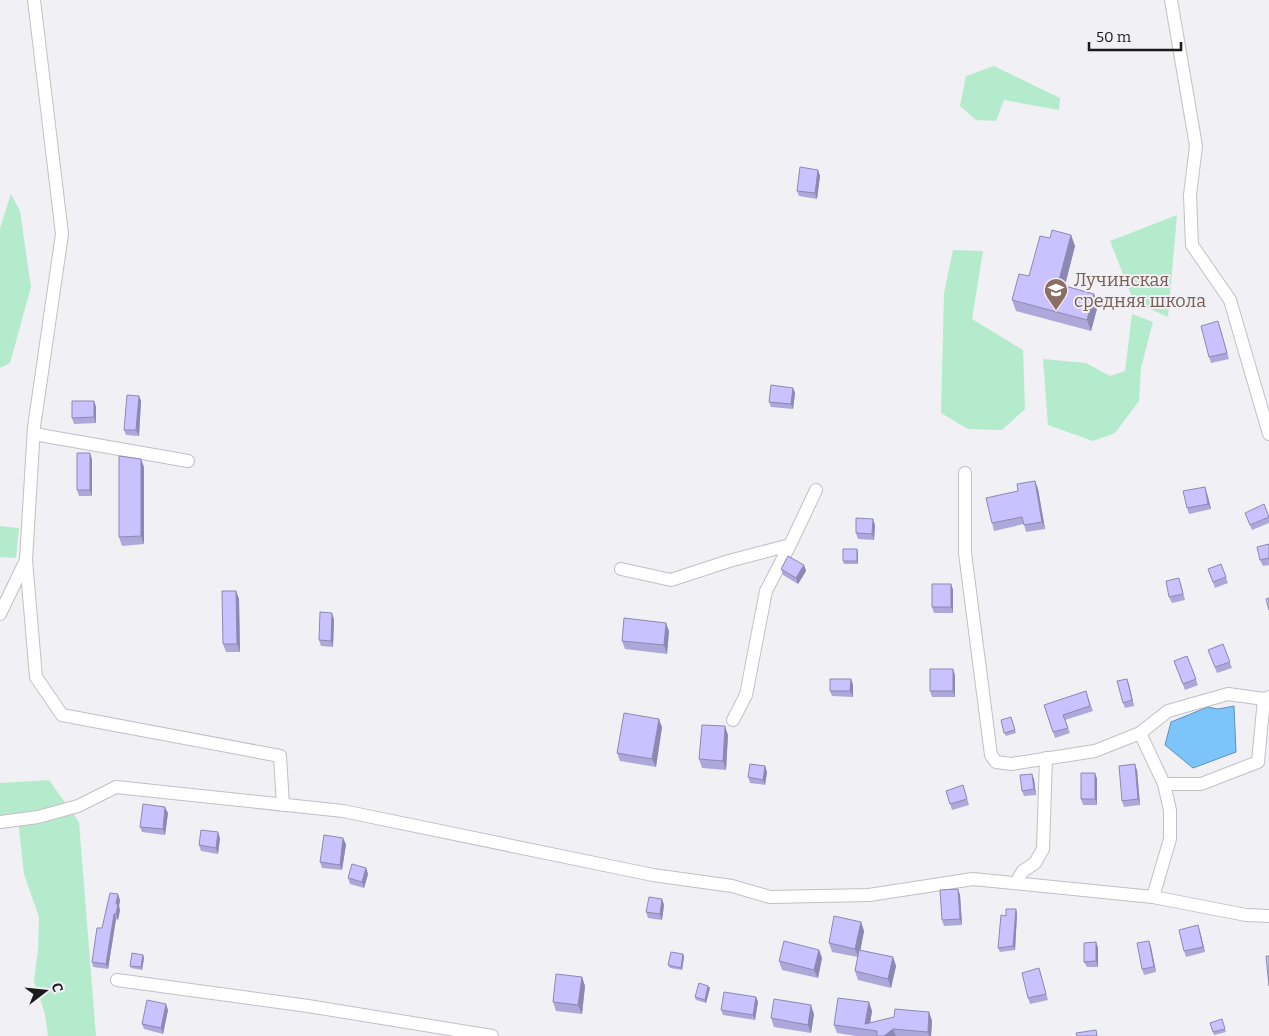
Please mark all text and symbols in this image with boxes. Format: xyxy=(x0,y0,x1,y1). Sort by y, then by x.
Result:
scale bar xyxy=(1089,20,1182,52)
text: 50 m xyxy=(1096,28,1132,46)
place label: Лучинская средняя школа xyxy=(1074,269,1206,312)
school or university icon: Лучинская средняя школа xyxy=(1043,277,1069,311)
north arrow xyxy=(20,966,70,1016)
text: С xyxy=(48,981,66,994)

